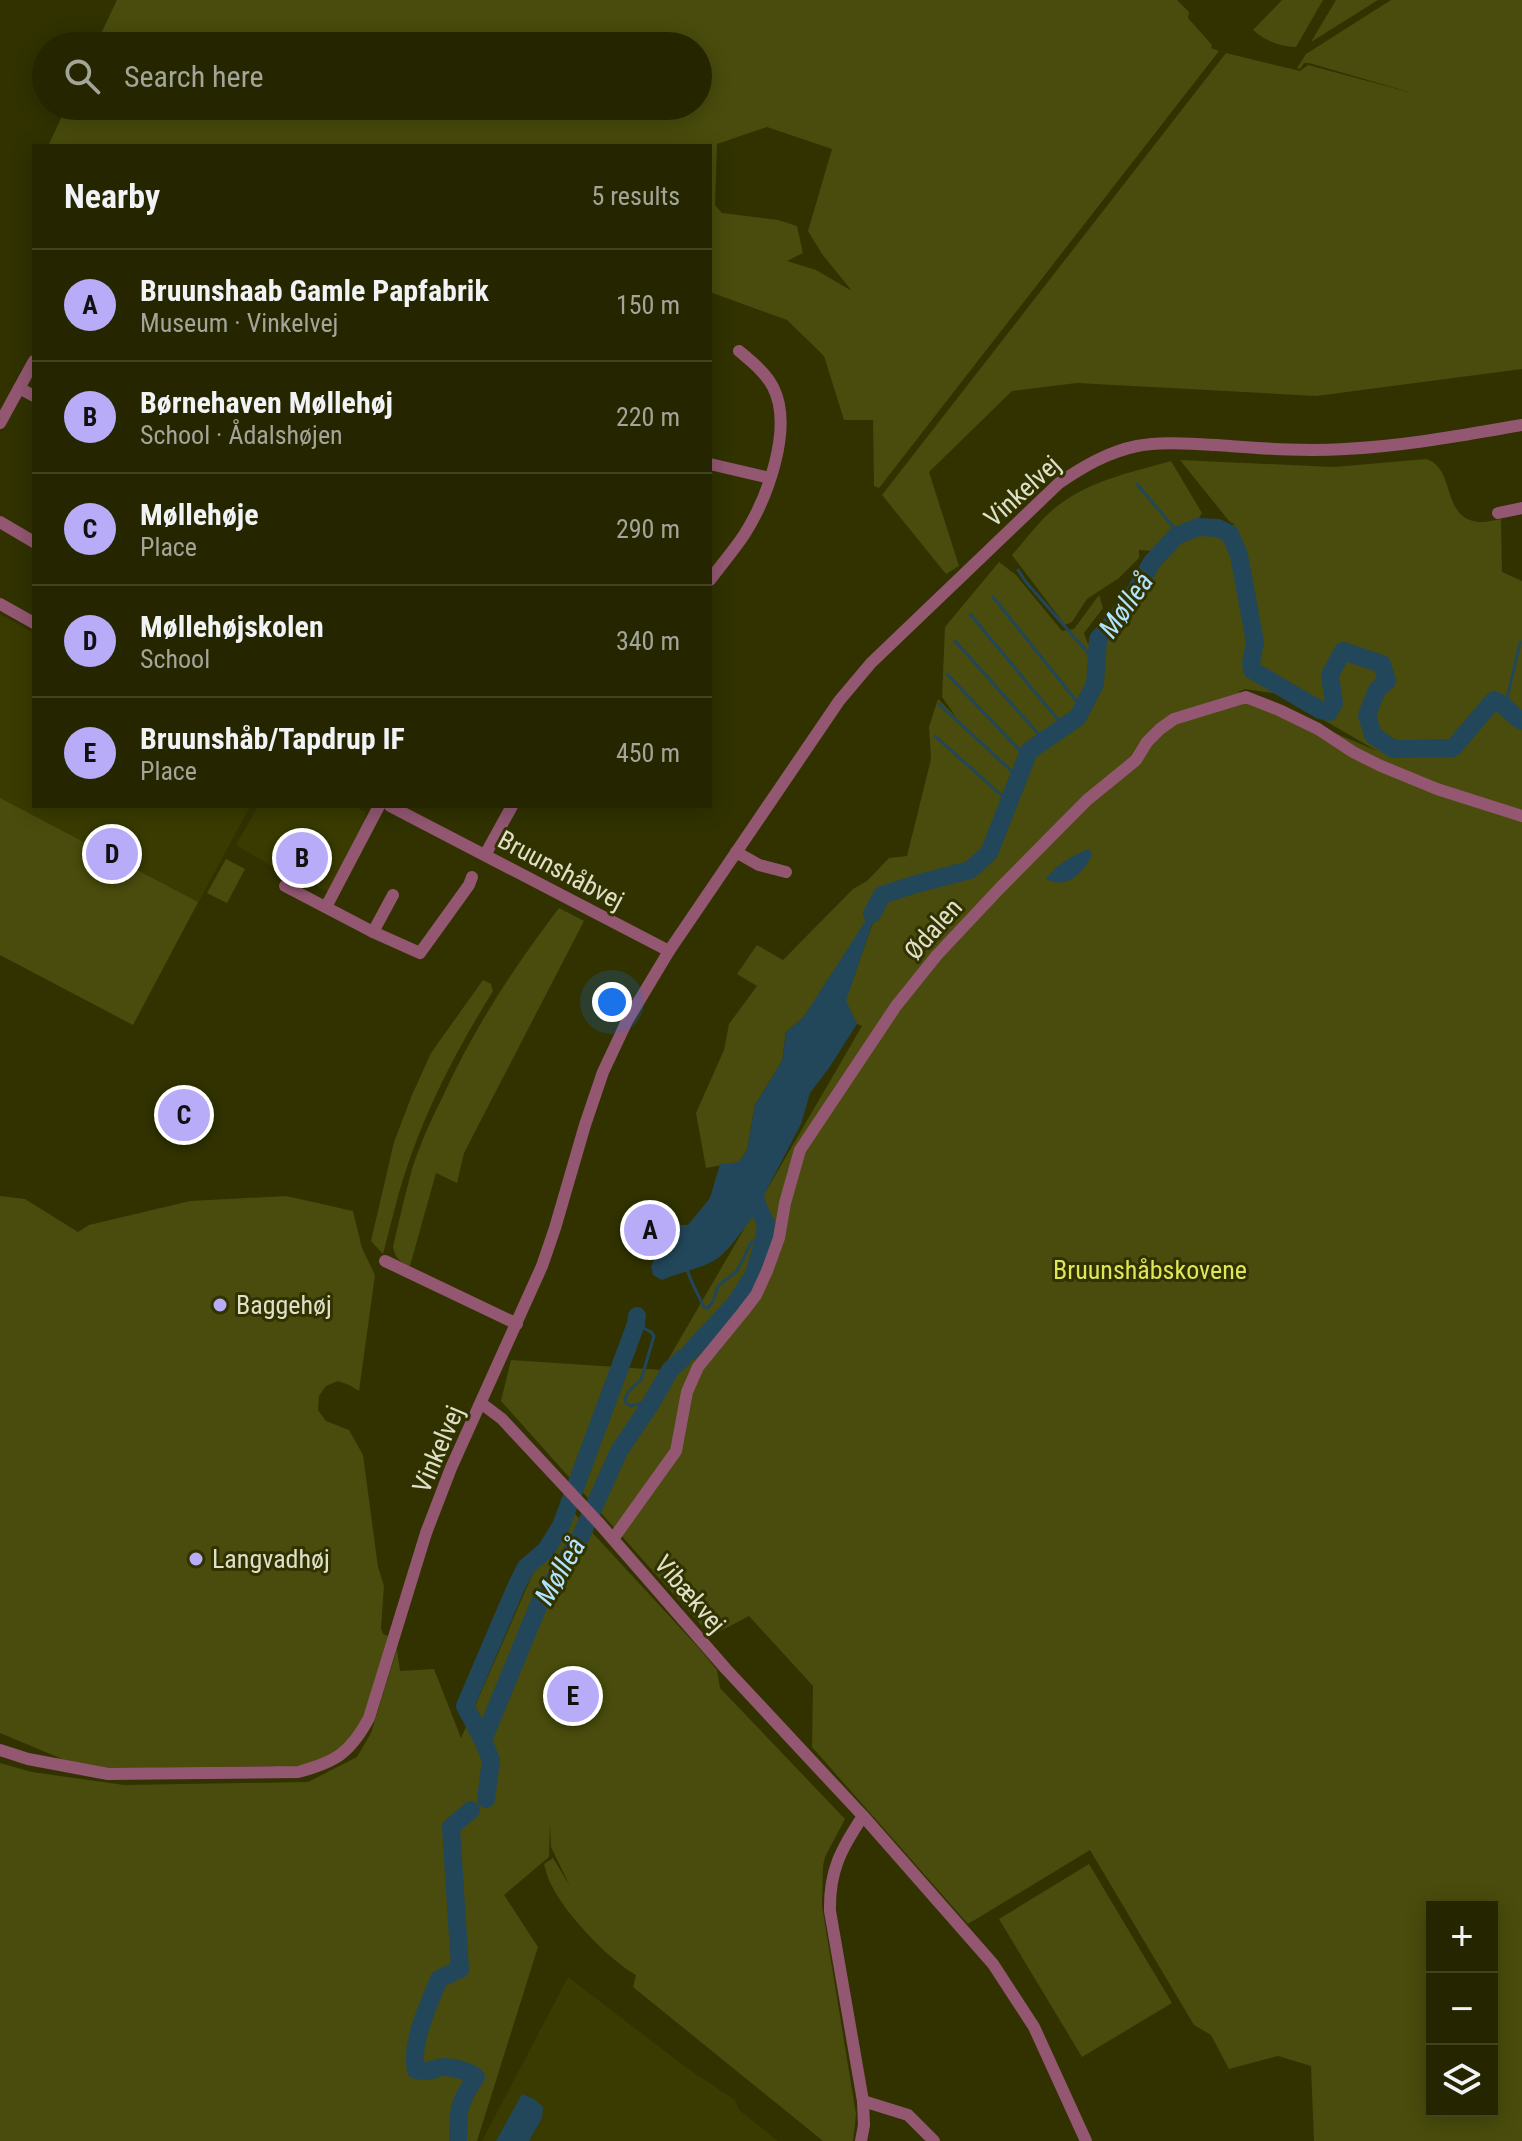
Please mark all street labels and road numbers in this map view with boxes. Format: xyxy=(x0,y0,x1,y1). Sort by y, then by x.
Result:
street label: Vinkelvej xyxy=(978,449,1066,533)
street label: Bruunshåbvej xyxy=(493,824,629,916)
street label: Ødalen xyxy=(898,892,968,966)
street label: Vinkelvej xyxy=(406,1401,470,1497)
street label: Vibækvej xyxy=(648,1549,732,1639)

